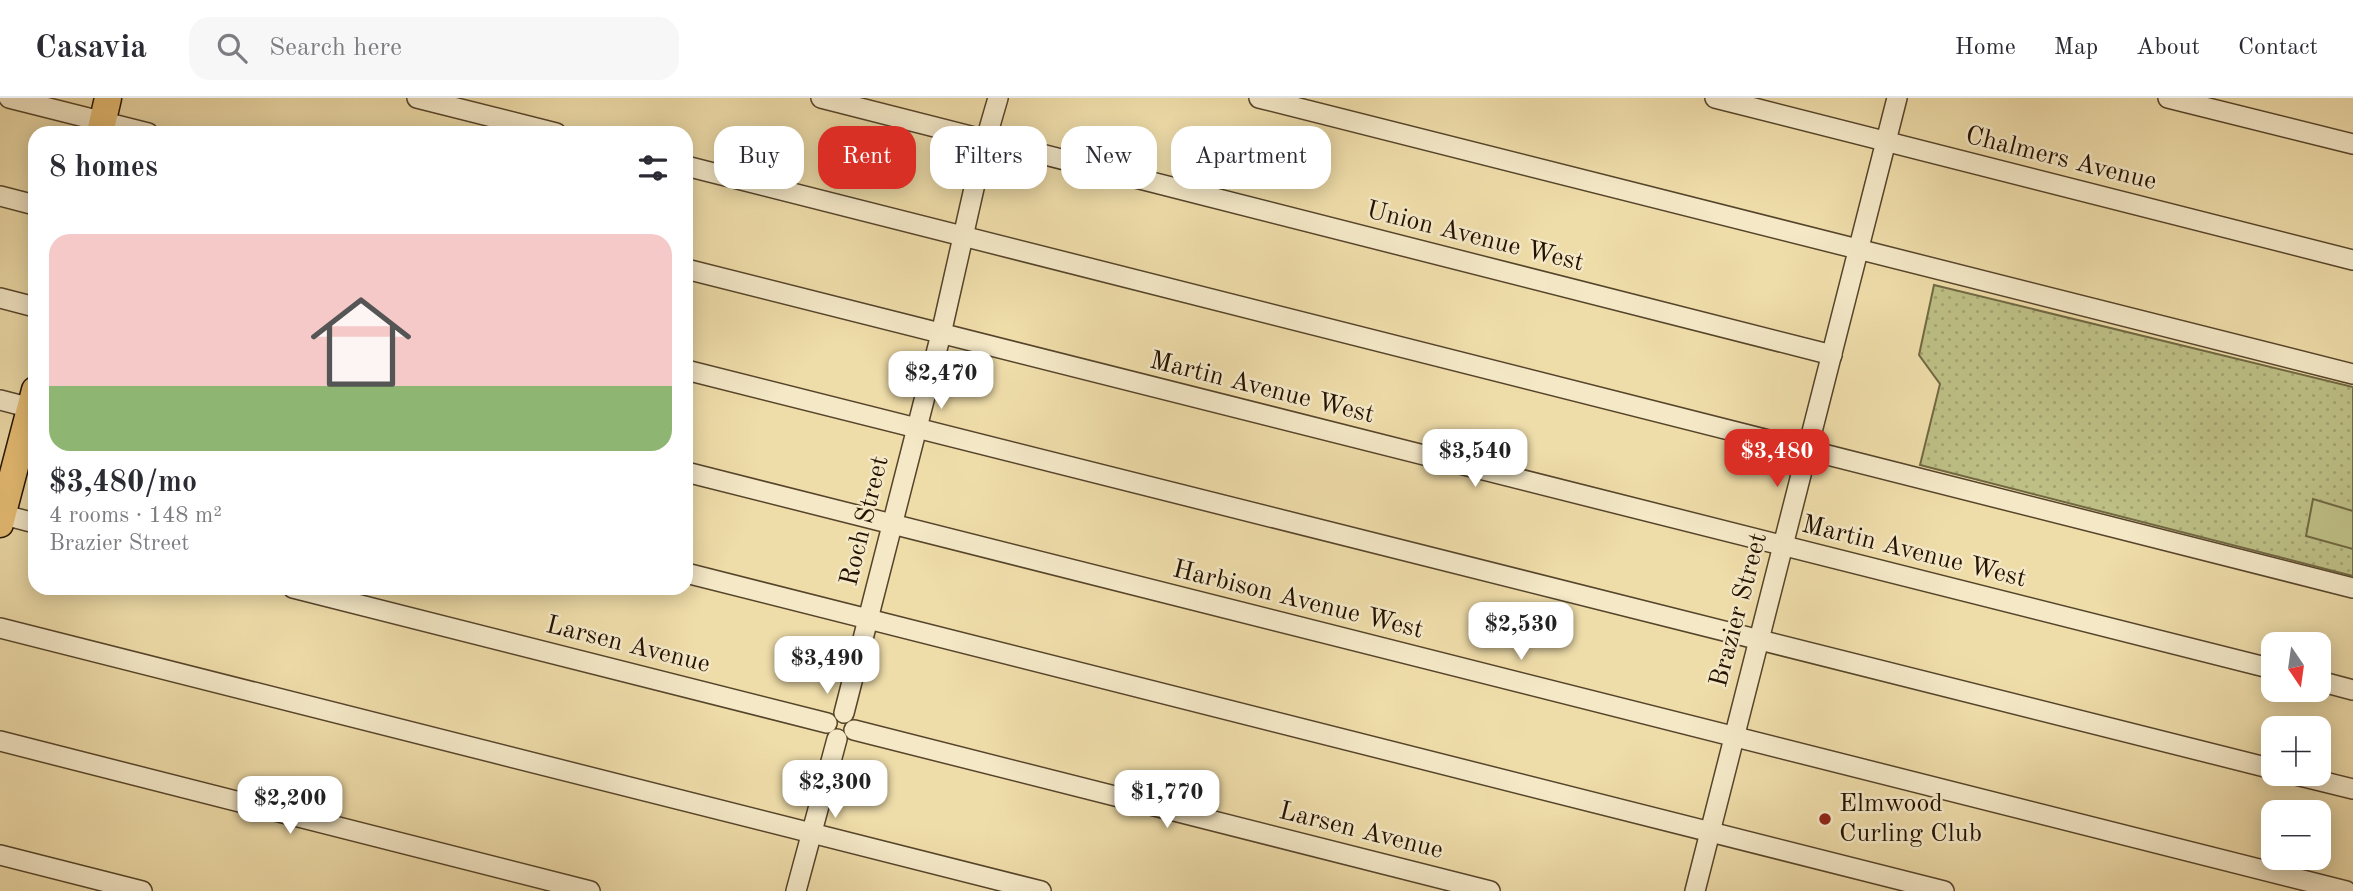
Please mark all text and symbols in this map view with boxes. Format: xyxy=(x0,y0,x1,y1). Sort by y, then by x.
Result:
search box xyxy=(189,17,679,80)
icon: search xyxy=(213,29,251,67)
text: Casavia xyxy=(35,32,147,65)
text: Search here xyxy=(269,35,402,61)
text: Home xyxy=(1955,36,2016,60)
text: Map xyxy=(2054,36,2098,60)
text: About xyxy=(2136,36,2200,60)
text: Contact xyxy=(2238,36,2318,60)
street label: Chalmers Avenue xyxy=(1963,123,2159,195)
chip: Buy xyxy=(714,126,804,189)
chip: Rent xyxy=(818,126,916,189)
chip: Filters xyxy=(930,126,1047,189)
chip: New xyxy=(1061,126,1157,189)
chip: Apartment xyxy=(1171,126,1331,189)
icon: filters xyxy=(634,149,672,187)
text: 8 homes xyxy=(49,153,158,183)
street label: Union Avenue West xyxy=(1364,197,1586,277)
icon: home xyxy=(298,279,424,405)
street label: Martin Avenue West xyxy=(1147,348,1377,428)
pin: $2,470 xyxy=(884,352,998,411)
text: $2,470 xyxy=(904,362,978,385)
pin: $3,540 xyxy=(1418,430,1532,489)
pin: $3,480 xyxy=(1720,430,1834,489)
text: $3,540 xyxy=(1438,440,1512,463)
text: $3,480 xyxy=(1740,440,1814,463)
street label: Roch Street xyxy=(836,453,894,589)
text: $3,480/mo xyxy=(49,468,197,498)
text: 4 rooms · 148 m² xyxy=(49,504,222,527)
street label: Martin Avenue West xyxy=(1799,512,2029,592)
street label: Brazier Street xyxy=(1706,530,1772,690)
text: Brazier Street xyxy=(49,532,189,555)
street label: Harbison Avenue West xyxy=(1170,556,1426,644)
pin: $2,530 xyxy=(1464,602,1578,662)
street label: Larsen Avenue xyxy=(543,612,713,678)
text: $2,530 xyxy=(1484,613,1558,636)
north arrow xyxy=(2261,632,2331,702)
map controls xyxy=(2261,632,2331,870)
pin: $3,490 xyxy=(770,636,884,696)
text: $3,490 xyxy=(790,647,864,670)
button: + xyxy=(2261,716,2331,786)
pin: $2,300 xyxy=(778,760,892,820)
pin: $1,770 xyxy=(1110,770,1224,830)
text: $2,300 xyxy=(798,771,872,794)
pin: $2,200 xyxy=(233,776,347,836)
text: $1,770 xyxy=(1130,781,1204,804)
text: $2,200 xyxy=(253,787,327,810)
place label: Elmwood Curling Club xyxy=(1839,791,1982,847)
street label: Larsen Avenue xyxy=(1276,798,1446,864)
button: − xyxy=(2261,800,2331,870)
marker: Elmwood Curling Club xyxy=(1817,811,1833,827)

